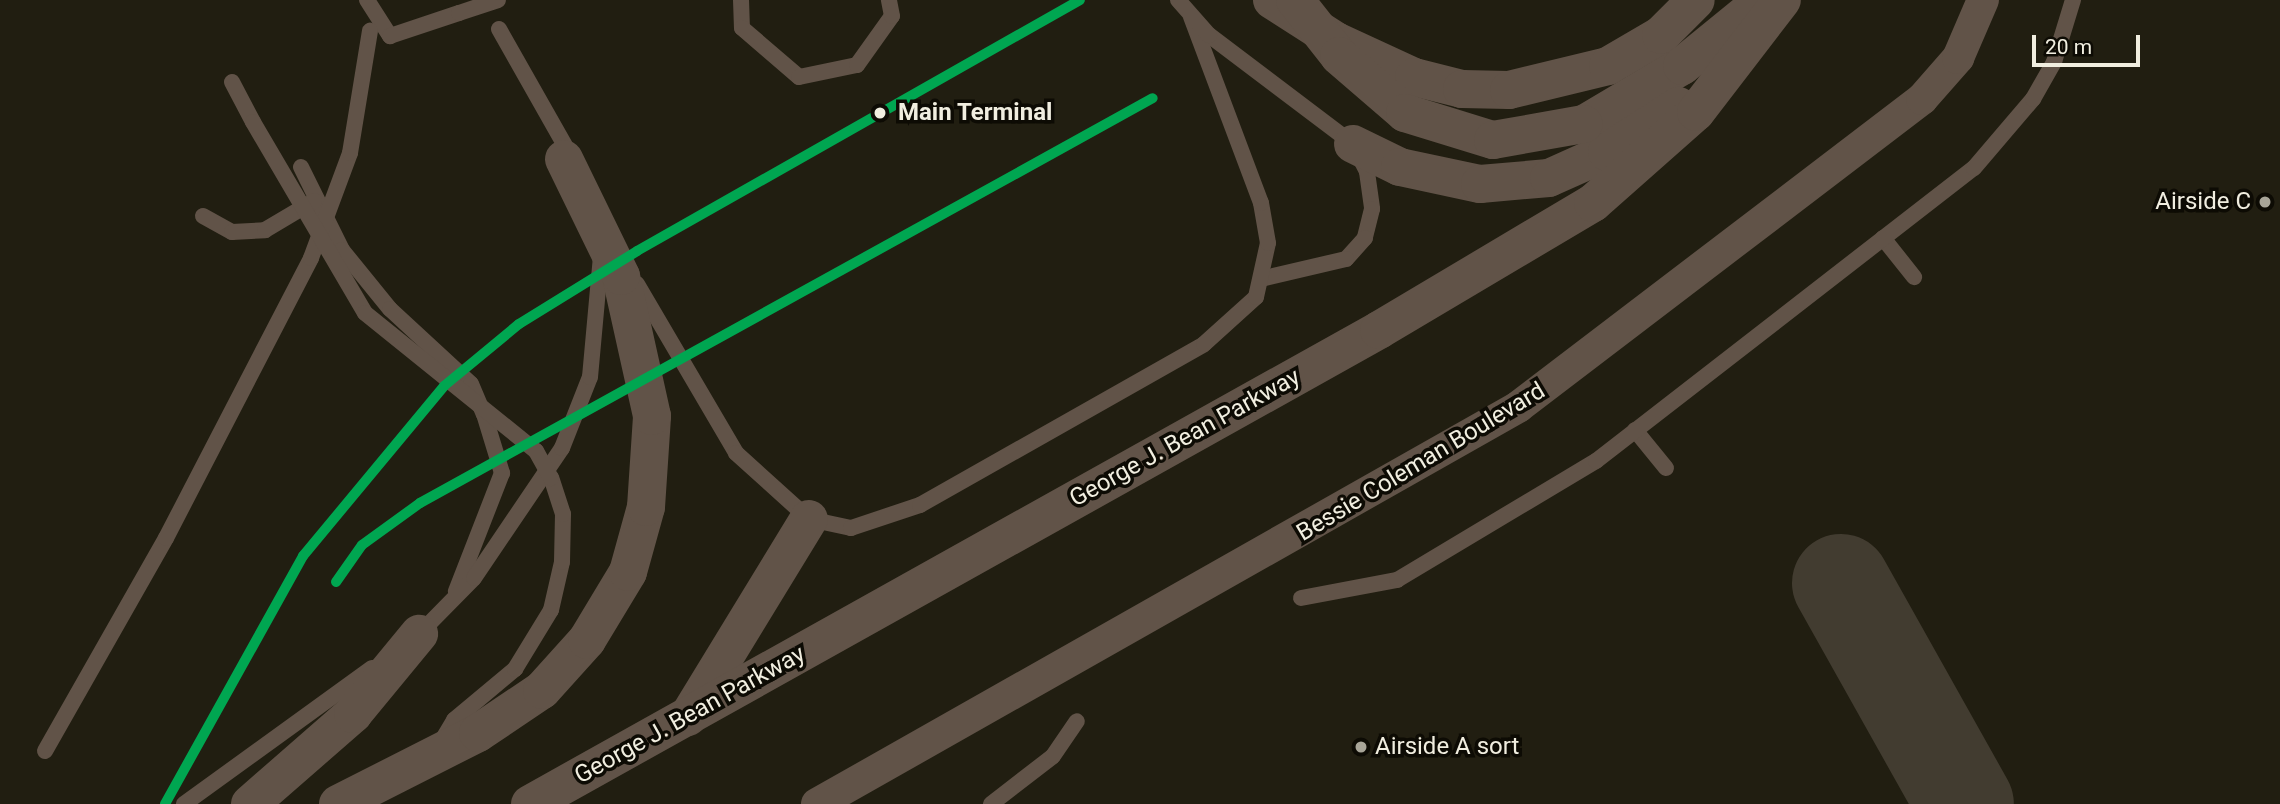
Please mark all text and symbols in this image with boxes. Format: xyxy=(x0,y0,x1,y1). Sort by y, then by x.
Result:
scale bar xyxy=(2035,21,2144,65)
text: 20 m xyxy=(2045,35,2092,59)
place label: Main Terminal xyxy=(898,99,1053,127)
marker: Main Terminal xyxy=(868,101,892,125)
place label: Airside C xyxy=(2155,188,2251,216)
marker: Airside C xyxy=(2257,194,2273,210)
street label: George J. Bean Parkway xyxy=(1065,363,1305,513)
street label: Bessie Coleman Boulevard xyxy=(1292,376,1550,548)
street label: George J. Bean Parkway xyxy=(570,640,810,790)
place label: Airside A sort xyxy=(1375,733,1519,761)
marker: Airside A sort xyxy=(1353,739,1369,755)

